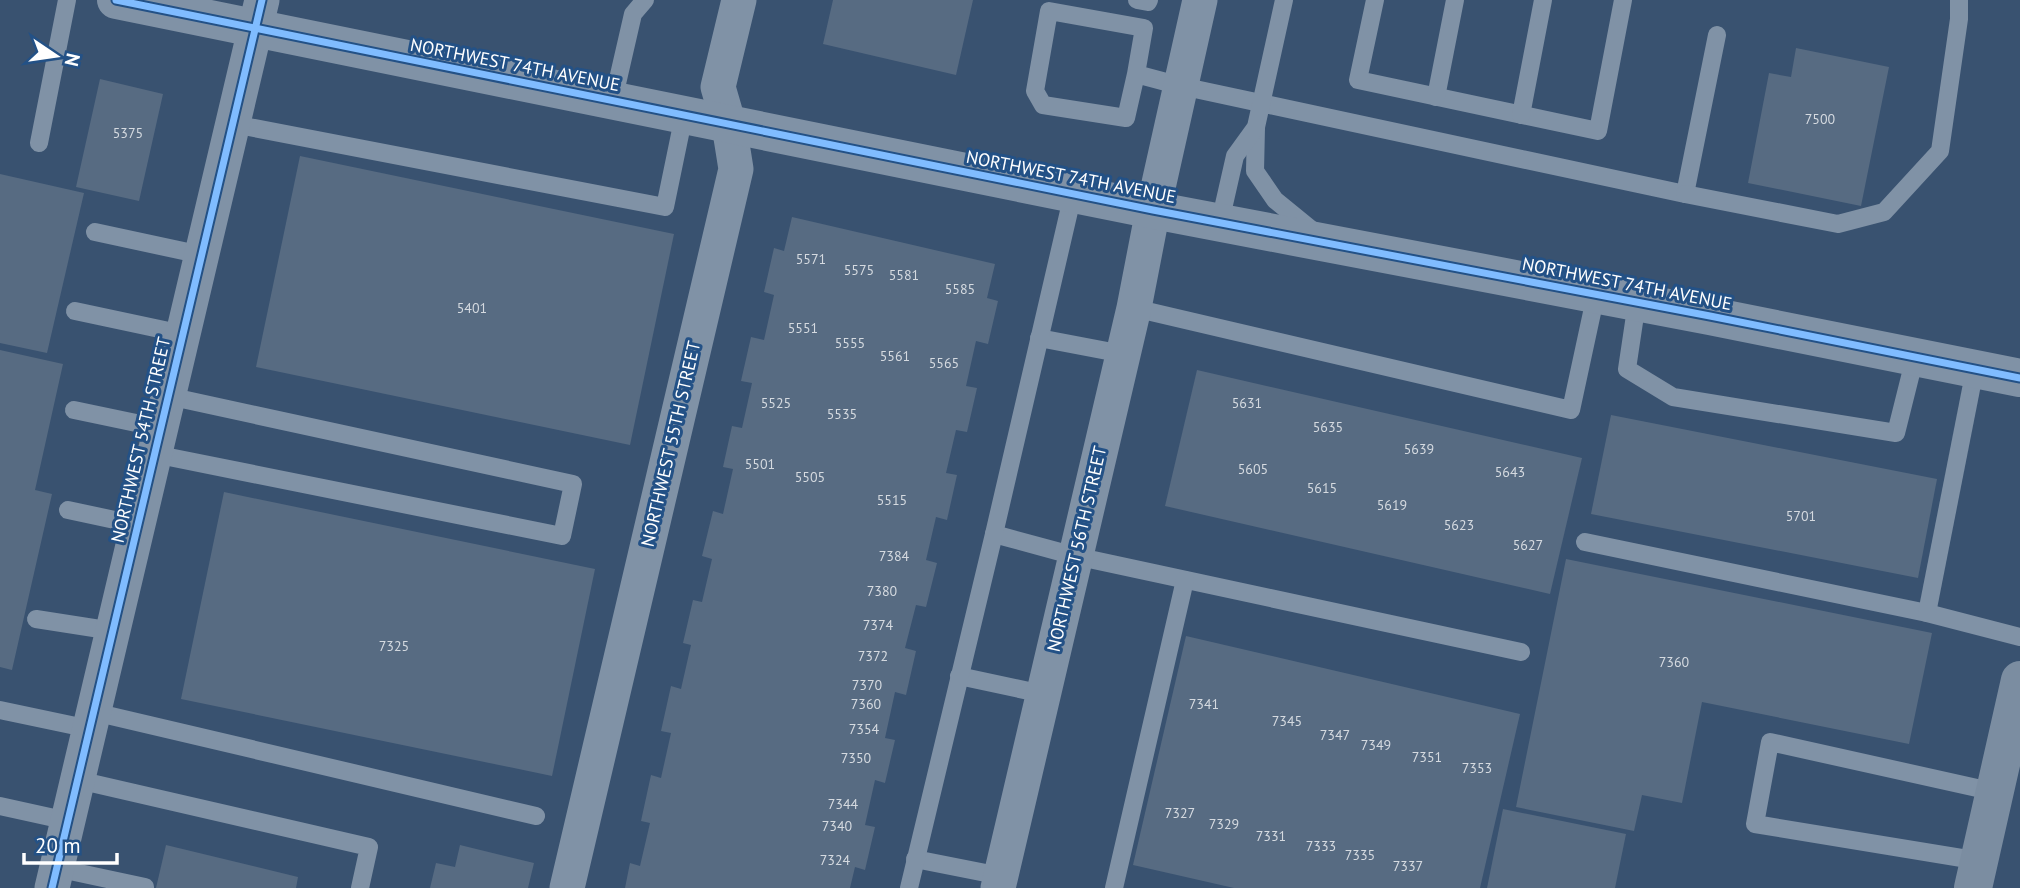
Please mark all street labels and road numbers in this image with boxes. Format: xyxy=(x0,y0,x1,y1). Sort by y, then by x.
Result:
street label: NORTHWEST 74TH AVENUE xyxy=(408,33,622,96)
street label: NORTHWEST 74TH AVENUE xyxy=(964,145,1178,208)
street label: NORTHWEST 74TH AVENUE xyxy=(1520,252,1734,315)
street label: NORTHWEST 54TH STREET xyxy=(106,335,175,545)
street label: NORTHWEST 55TH STREET xyxy=(636,339,705,549)
street label: NORTHWEST 56TH STREET xyxy=(1042,444,1111,654)

